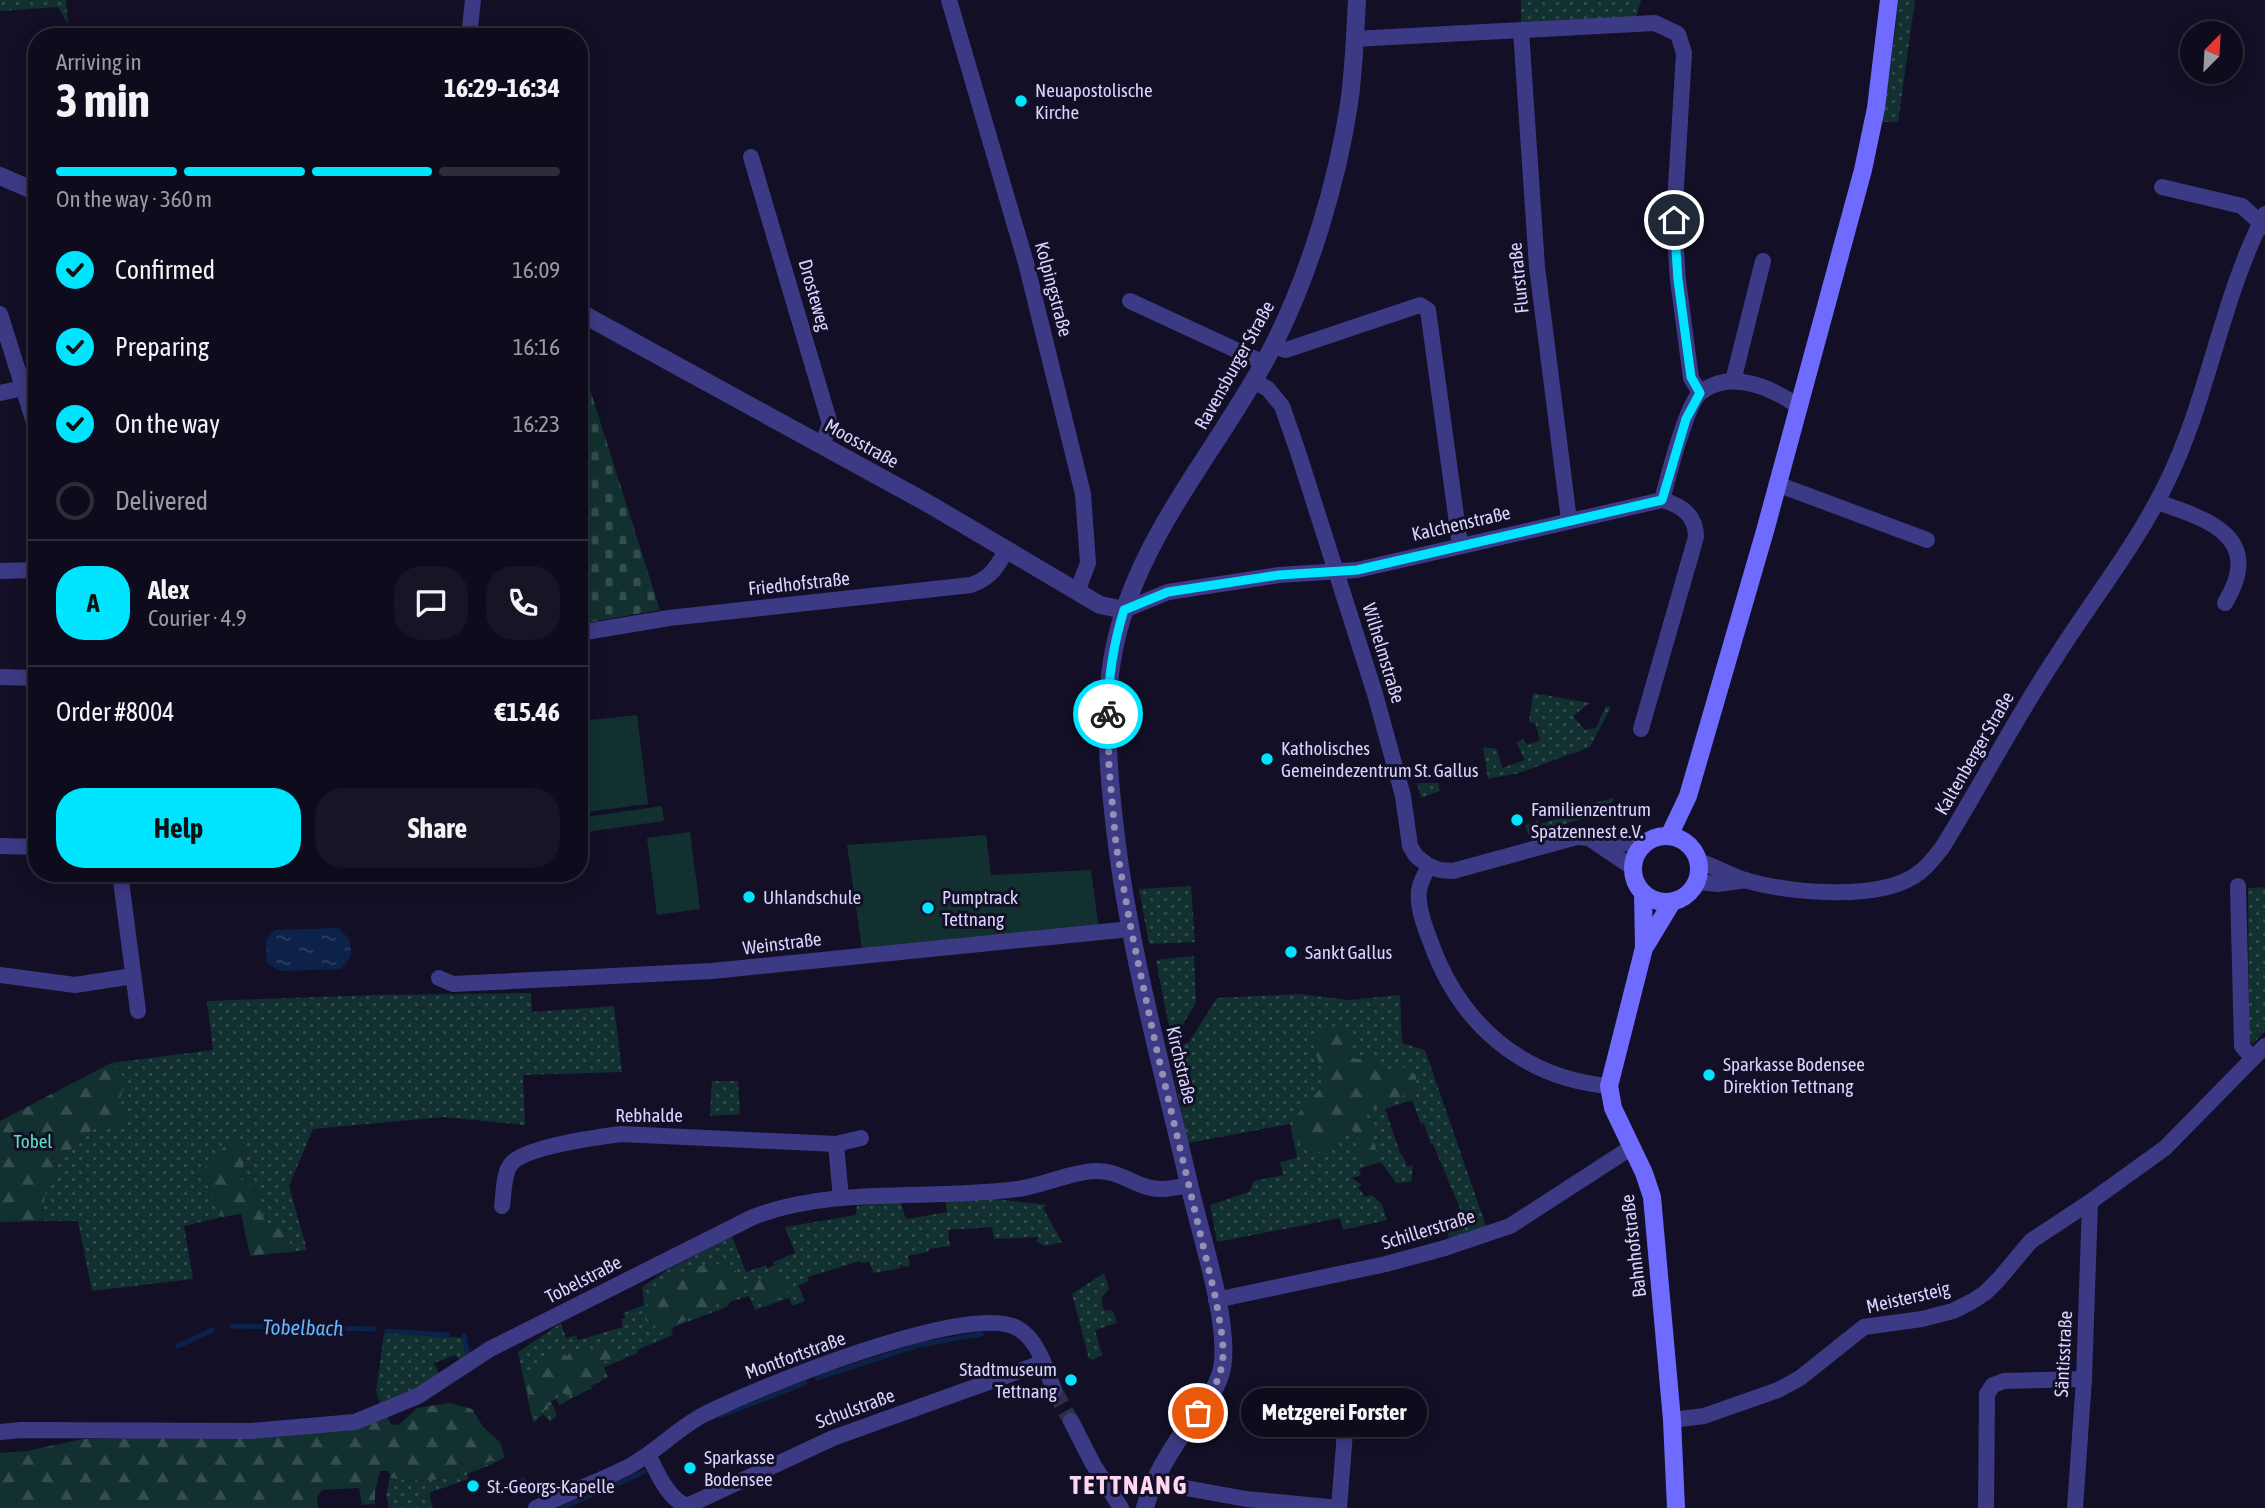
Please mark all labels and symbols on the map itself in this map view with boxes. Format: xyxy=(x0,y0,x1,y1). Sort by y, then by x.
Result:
north arrow xyxy=(2180,21,2244,84)
place label: Neuapostolische Kirche xyxy=(1035,79,1153,123)
marker: Neuapostolische Kirche xyxy=(1013,93,1029,109)
pin xyxy=(1644,190,1704,250)
street label: Kolpingstraße xyxy=(1031,239,1077,339)
street label: Flurstraße xyxy=(1503,241,1533,315)
street label: Drosteweg xyxy=(794,257,836,334)
street label: Ravensburger Straße xyxy=(1190,297,1278,433)
street label: Moosstraße xyxy=(821,414,903,472)
street label: Kalchenstraße xyxy=(1410,501,1512,545)
street label: Friedhofstraße xyxy=(747,567,851,599)
street label: Wilhelmstraße xyxy=(1358,600,1410,706)
courier xyxy=(1073,679,1143,749)
street label: Kaltenberger Straße xyxy=(1930,688,2018,818)
place label: Katholisches Gemeindezentrum St. Gallus xyxy=(1281,737,1479,781)
marker: Katholisches Gemeindezentrum St. Gallus xyxy=(1259,751,1275,767)
place label: Familienzentrum Spatzennest e.V. xyxy=(1531,798,1651,842)
marker: Familienzentrum Spatzennest e.V. xyxy=(1509,812,1525,828)
place label: Uhlandschule xyxy=(763,886,861,908)
place label: Pumptrack Tettnang xyxy=(942,886,1019,930)
marker: Uhlandschule xyxy=(741,889,757,905)
marker: Pumptrack Tettnang xyxy=(920,900,936,916)
street label: Weinstraße xyxy=(741,927,823,959)
place label: Sankt Gallus xyxy=(1305,941,1393,963)
marker: Sankt Gallus xyxy=(1283,944,1299,960)
street label: Kirchstraße xyxy=(1162,1024,1202,1106)
place label: Sparkasse Bodensee Direktion Tettnang xyxy=(1723,1053,1865,1097)
marker: Sparkasse Bodensee Direktion Tettnang xyxy=(1701,1067,1717,1083)
street label: Rebhalde xyxy=(615,1104,683,1126)
park label: Tobel xyxy=(14,1130,52,1152)
street label: Bahnhofstraße xyxy=(1616,1193,1650,1299)
street label: Schillerstraße xyxy=(1379,1204,1477,1254)
street label: Tobelstraße xyxy=(541,1250,625,1308)
street label: Meistersteig xyxy=(1864,1277,1953,1317)
street label: Säntisstraße xyxy=(2050,1310,2076,1398)
water label: Tobelbach xyxy=(263,1314,344,1340)
street label: Montfortstraße xyxy=(742,1327,848,1383)
place label: Stadtmuseum Tettnang xyxy=(959,1358,1058,1402)
marker: Stadtmuseum Tettnang xyxy=(1063,1372,1079,1388)
pin xyxy=(1168,1383,1228,1443)
street label: Schulstraße xyxy=(813,1384,897,1432)
callout: Metzgerei Forster xyxy=(1240,1388,1426,1438)
place label: Sparkasse Bodensee xyxy=(704,1446,775,1490)
marker: Sparkasse Bodensee xyxy=(682,1460,698,1476)
district label: TETTNANG xyxy=(1070,1470,1188,1500)
place label: St.-Georgs-Kapelle xyxy=(487,1475,615,1497)
marker: St.-Georgs-Kapelle xyxy=(465,1478,481,1494)

